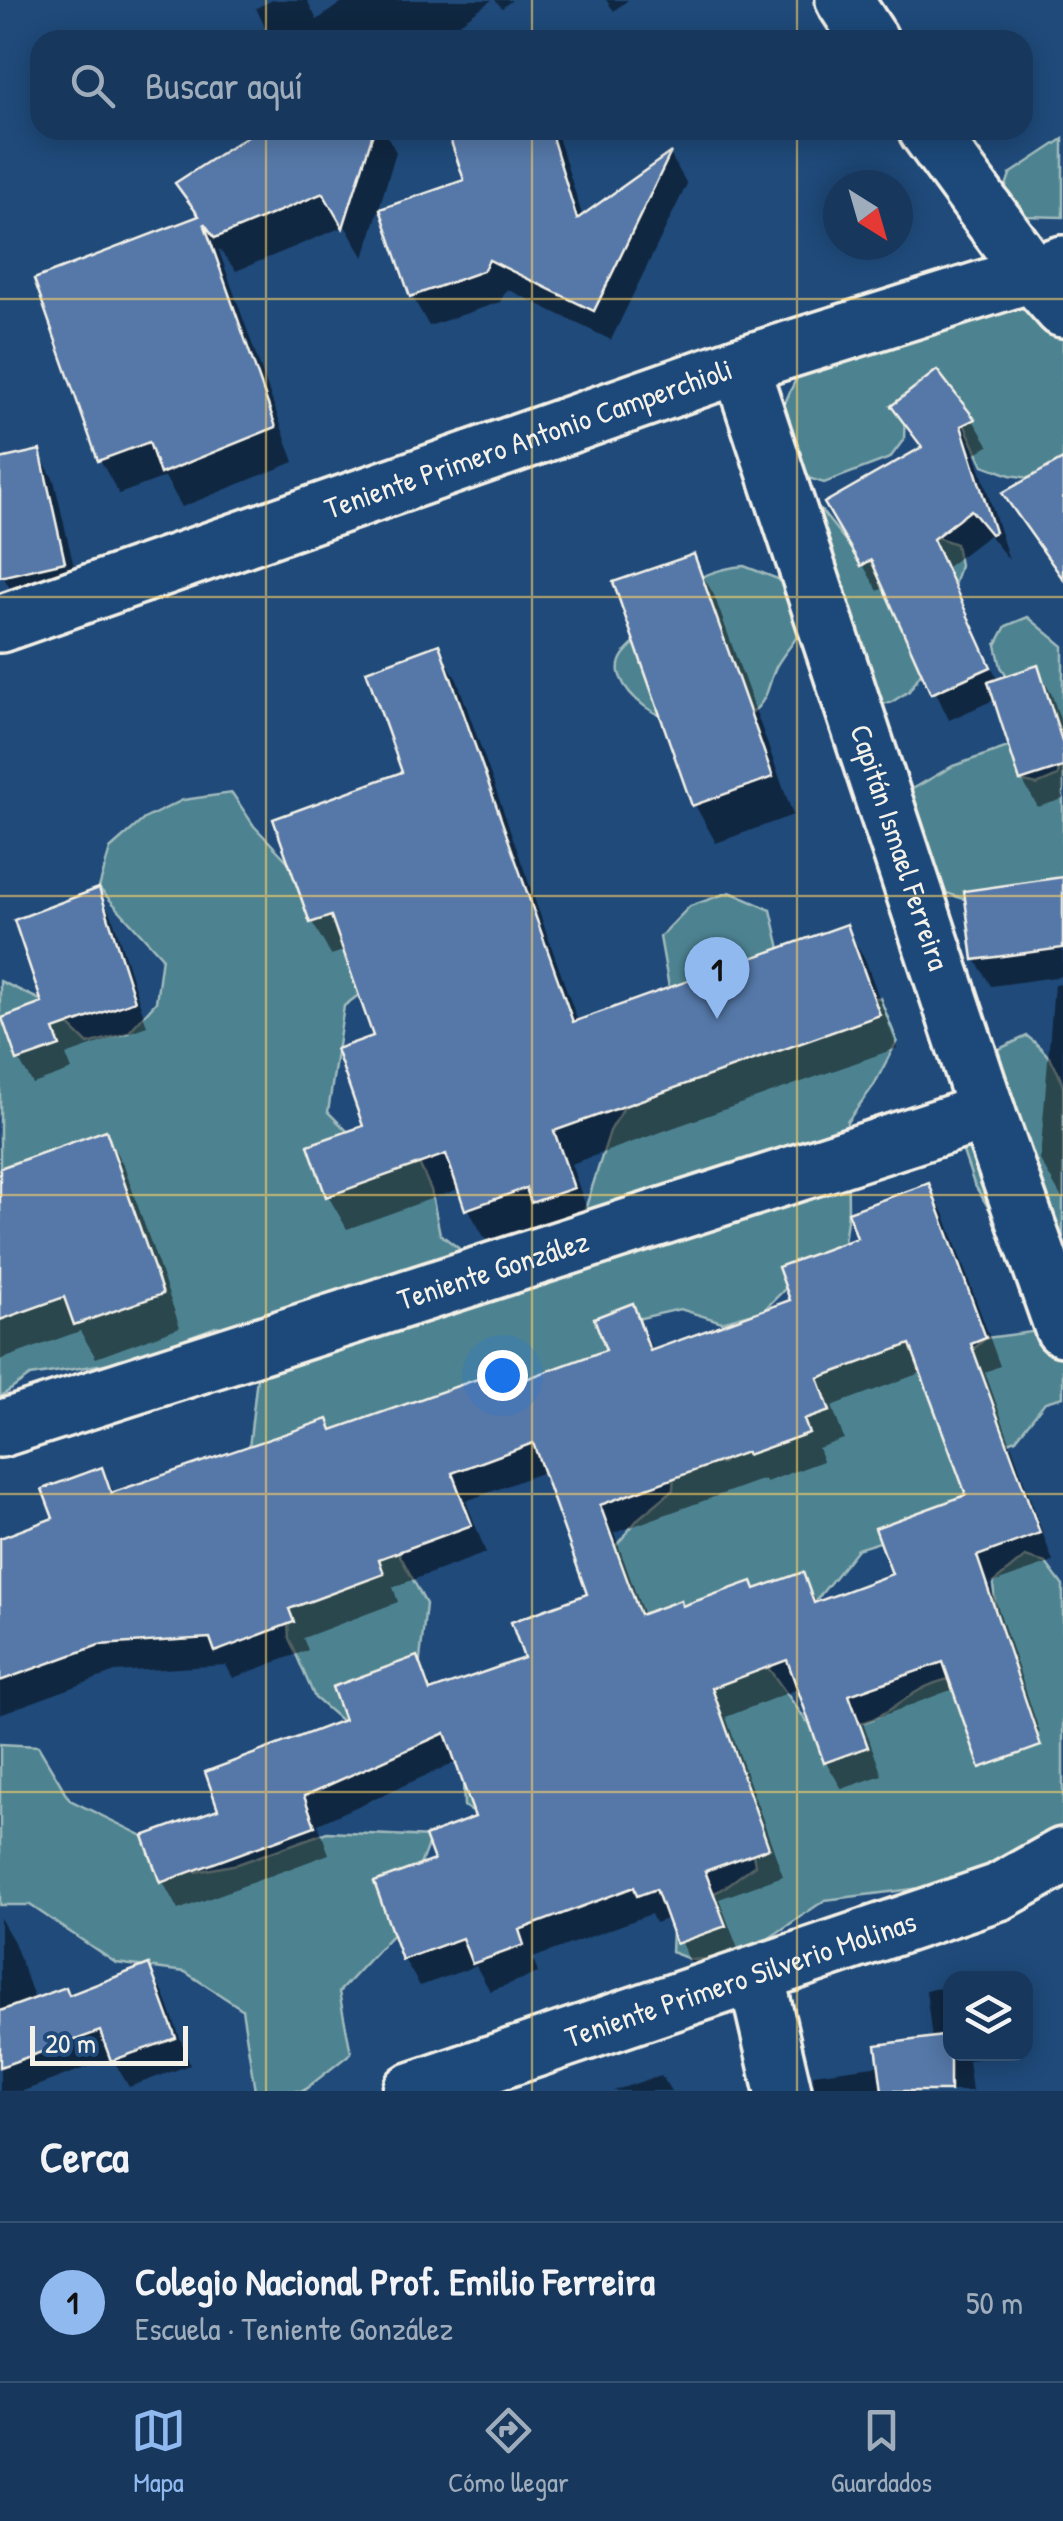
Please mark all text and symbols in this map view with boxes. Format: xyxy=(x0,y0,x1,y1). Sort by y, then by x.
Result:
search box xyxy=(30,30,1033,140)
icon: search xyxy=(65,58,120,113)
text: Buscar aquí xyxy=(145,59,303,111)
north arrow xyxy=(823,170,913,260)
street label: Teniente Primero Antonio Camperchioli xyxy=(319,348,737,528)
street label: Capitán Ismael Ferreira xyxy=(841,719,960,975)
pin: 1 xyxy=(684,936,750,1019)
street label: Teniente González xyxy=(392,1220,594,1319)
your location xyxy=(477,1350,528,1401)
street label: Teniente Primero Silverio Molinas xyxy=(560,1901,921,2056)
map controls xyxy=(943,1971,1033,2061)
button: layers xyxy=(943,1971,1033,2061)
scale bar xyxy=(30,2021,188,2066)
text: 20 m xyxy=(45,2024,96,2062)
text: Cerca xyxy=(40,2128,129,2185)
text: Colegio Nacional Prof. Emilio Ferreira xyxy=(135,2255,655,2307)
text: 1 xyxy=(67,2281,78,2324)
text: 50 m xyxy=(966,2281,1023,2324)
text: Escuela · Teniente González xyxy=(135,2307,453,2350)
tab: Mapa xyxy=(131,2403,186,2501)
tab: Cómo llegar xyxy=(448,2403,569,2501)
tab: Guardados xyxy=(831,2403,932,2501)

